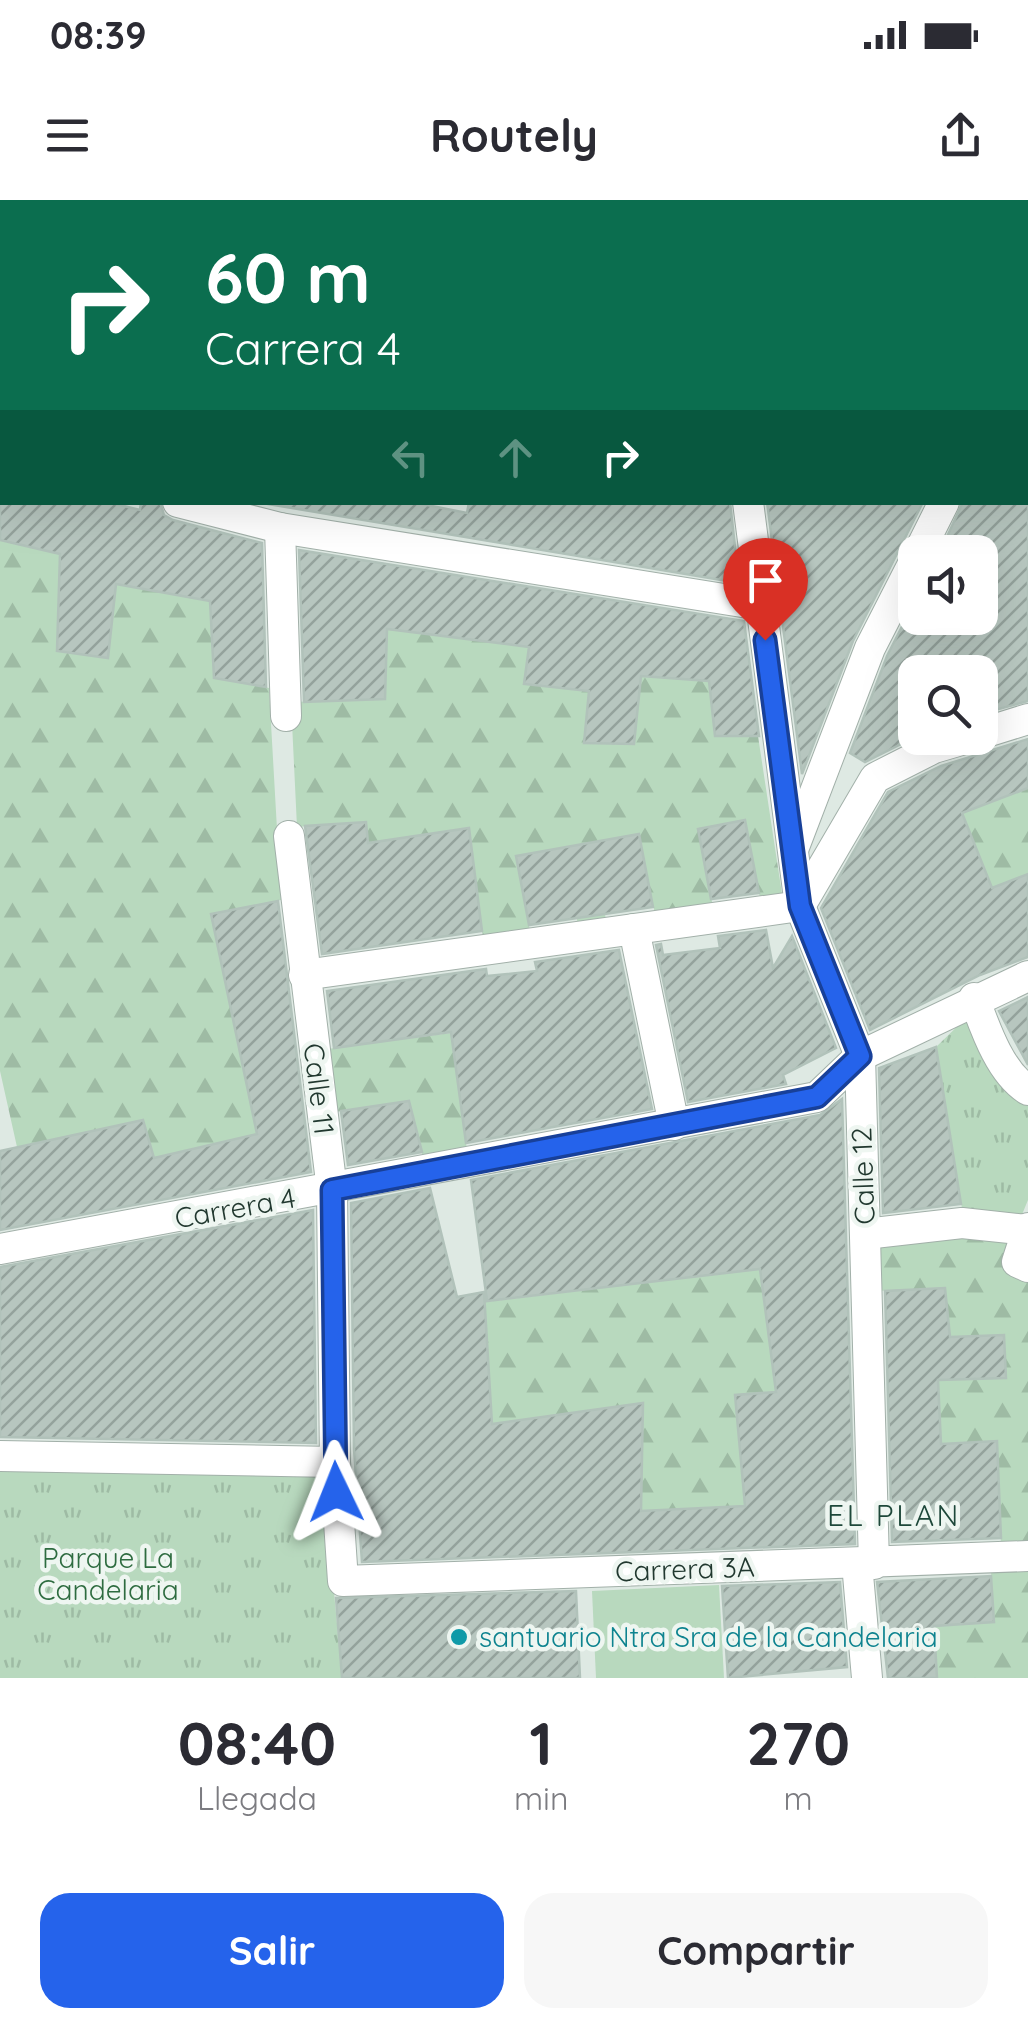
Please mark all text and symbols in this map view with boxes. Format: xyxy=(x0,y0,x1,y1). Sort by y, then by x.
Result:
text: 08:39 xyxy=(50,11,147,59)
text: Routely xyxy=(430,107,598,163)
icon: menu xyxy=(40,108,95,163)
icon: share xyxy=(933,108,988,163)
text: 60 m xyxy=(205,233,371,321)
icon: right xyxy=(40,240,170,370)
text: Carrera 4 xyxy=(205,320,401,376)
icon: left xyxy=(383,430,438,485)
icon: ahead xyxy=(488,430,543,485)
icon: right xyxy=(593,430,648,485)
map controls xyxy=(898,535,998,755)
button: sound xyxy=(898,535,998,635)
pin xyxy=(723,538,808,641)
icon: arrive xyxy=(738,553,793,608)
button: search xyxy=(898,655,998,755)
street label: Calle 11 xyxy=(297,1041,342,1137)
street label: Calle 12 xyxy=(843,1127,882,1225)
street label: Carrera 4 xyxy=(172,1180,298,1235)
position arrow xyxy=(284,1440,388,1544)
district label: EL PLAN xyxy=(827,1496,961,1534)
park label: Parque La Candelaria xyxy=(37,1540,179,1607)
street label: Carrera 3A xyxy=(614,1549,755,1588)
place label: santuario Ntra Sra de la Candelaria xyxy=(479,1619,938,1654)
marker: santuario Ntra Sra de la Candelaria xyxy=(448,1626,470,1648)
text: 08:40 xyxy=(178,1705,336,1780)
text: 1 xyxy=(529,1705,553,1780)
text: 270 xyxy=(746,1705,850,1780)
text: Llegada xyxy=(197,1778,317,1818)
text: min xyxy=(514,1778,568,1818)
text: m xyxy=(784,1778,813,1818)
button: Salir xyxy=(40,1893,504,2008)
button: Compartir xyxy=(524,1893,988,2008)

